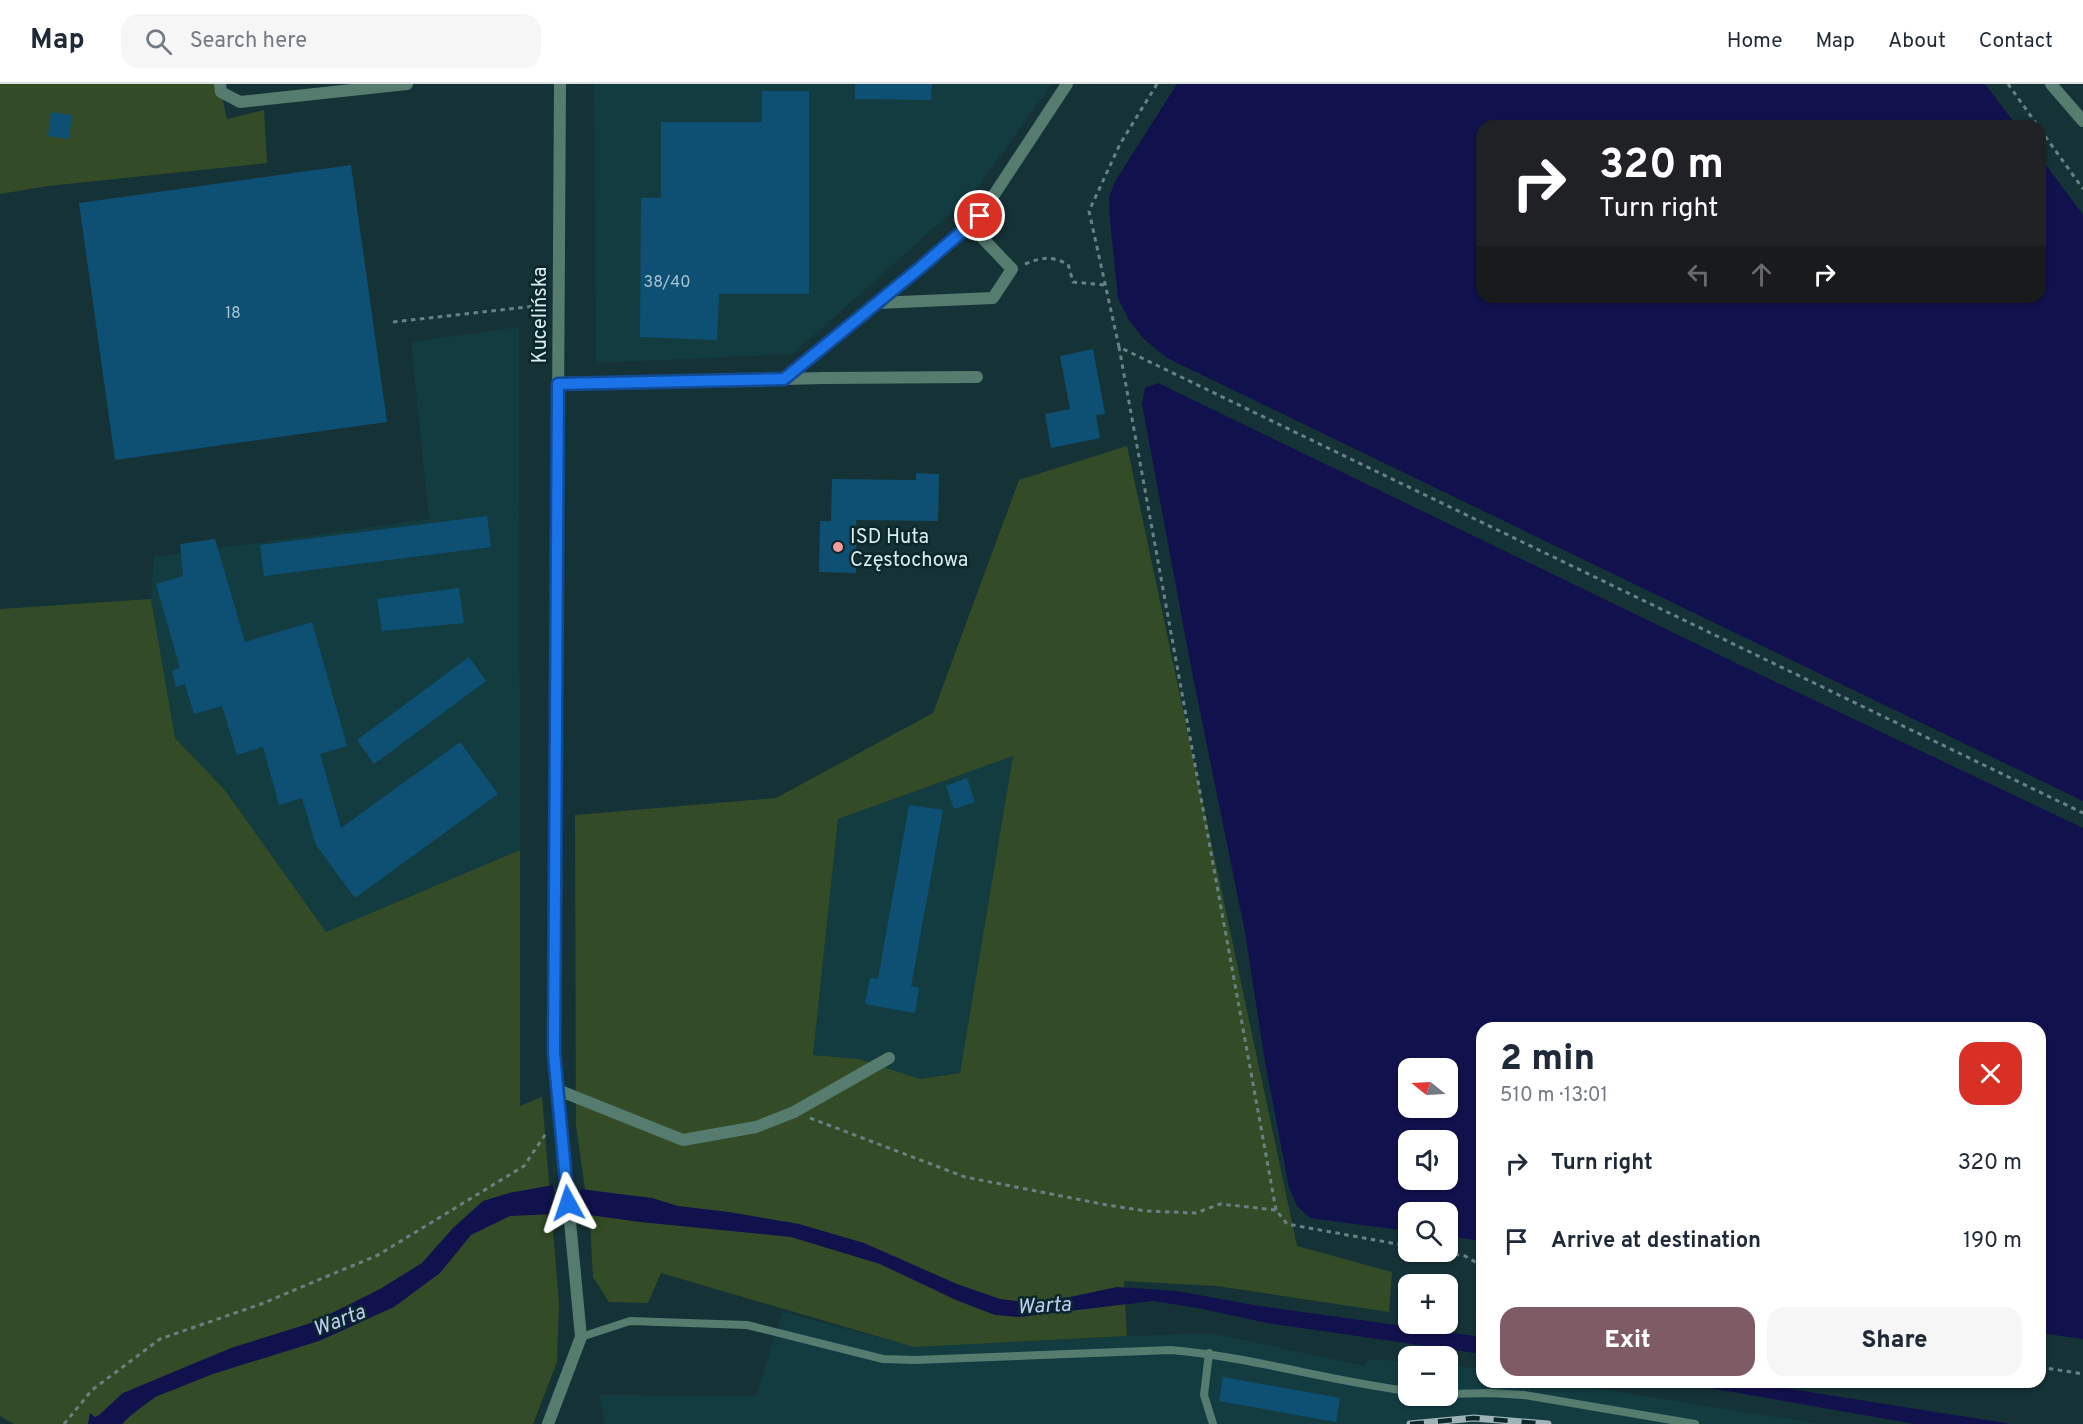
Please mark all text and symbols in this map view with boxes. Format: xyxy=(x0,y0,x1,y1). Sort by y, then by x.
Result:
search box xyxy=(121,14,541,68)
text: Map xyxy=(30,23,85,59)
icon: search xyxy=(142,25,175,58)
text: Search here xyxy=(190,28,307,55)
text: Home xyxy=(1727,28,1783,55)
text: Map xyxy=(1816,28,1855,55)
text: About xyxy=(1888,28,1946,55)
text: Contact xyxy=(1979,28,2053,55)
text: 320 m xyxy=(1599,140,1724,193)
icon: right xyxy=(1500,144,1578,222)
pin xyxy=(954,190,1005,241)
text: Turn right xyxy=(1599,192,1718,226)
icon: arrive xyxy=(963,199,996,232)
icon: left xyxy=(1682,258,1715,291)
icon: ahead xyxy=(1745,258,1778,291)
icon: right xyxy=(1808,258,1841,291)
street label: Kucelińska xyxy=(528,267,554,363)
house number: 38/40 xyxy=(644,273,690,293)
house number: 18 xyxy=(225,304,241,324)
place label: ISD Huta Częstochowa xyxy=(850,525,968,574)
marker: ISD Huta Częstochowa xyxy=(831,540,845,554)
text: 2 min xyxy=(1500,1037,1595,1083)
button: close xyxy=(1959,1042,2022,1105)
north arrow xyxy=(1398,1058,1458,1118)
map controls xyxy=(1398,1058,1458,1406)
text: 510 m · 13:01 xyxy=(1500,1083,1608,1109)
button: sound xyxy=(1398,1130,1458,1190)
icon: right xyxy=(1500,1147,1533,1180)
text: Turn right xyxy=(1551,1150,1653,1177)
text: 320 m xyxy=(1958,1150,2022,1177)
position arrow xyxy=(536,1171,600,1235)
button: search xyxy=(1398,1202,1458,1262)
icon: arrive xyxy=(1500,1225,1533,1258)
text: Arrive at destination xyxy=(1551,1228,1761,1255)
text: 190 m xyxy=(1963,1228,2022,1255)
button: + xyxy=(1398,1274,1458,1334)
water label: Warta xyxy=(1016,1292,1072,1321)
water label: Warta xyxy=(310,1299,370,1344)
button: Exit xyxy=(1500,1307,1755,1376)
button: Share xyxy=(1767,1307,2022,1376)
button: − xyxy=(1398,1346,1458,1406)

